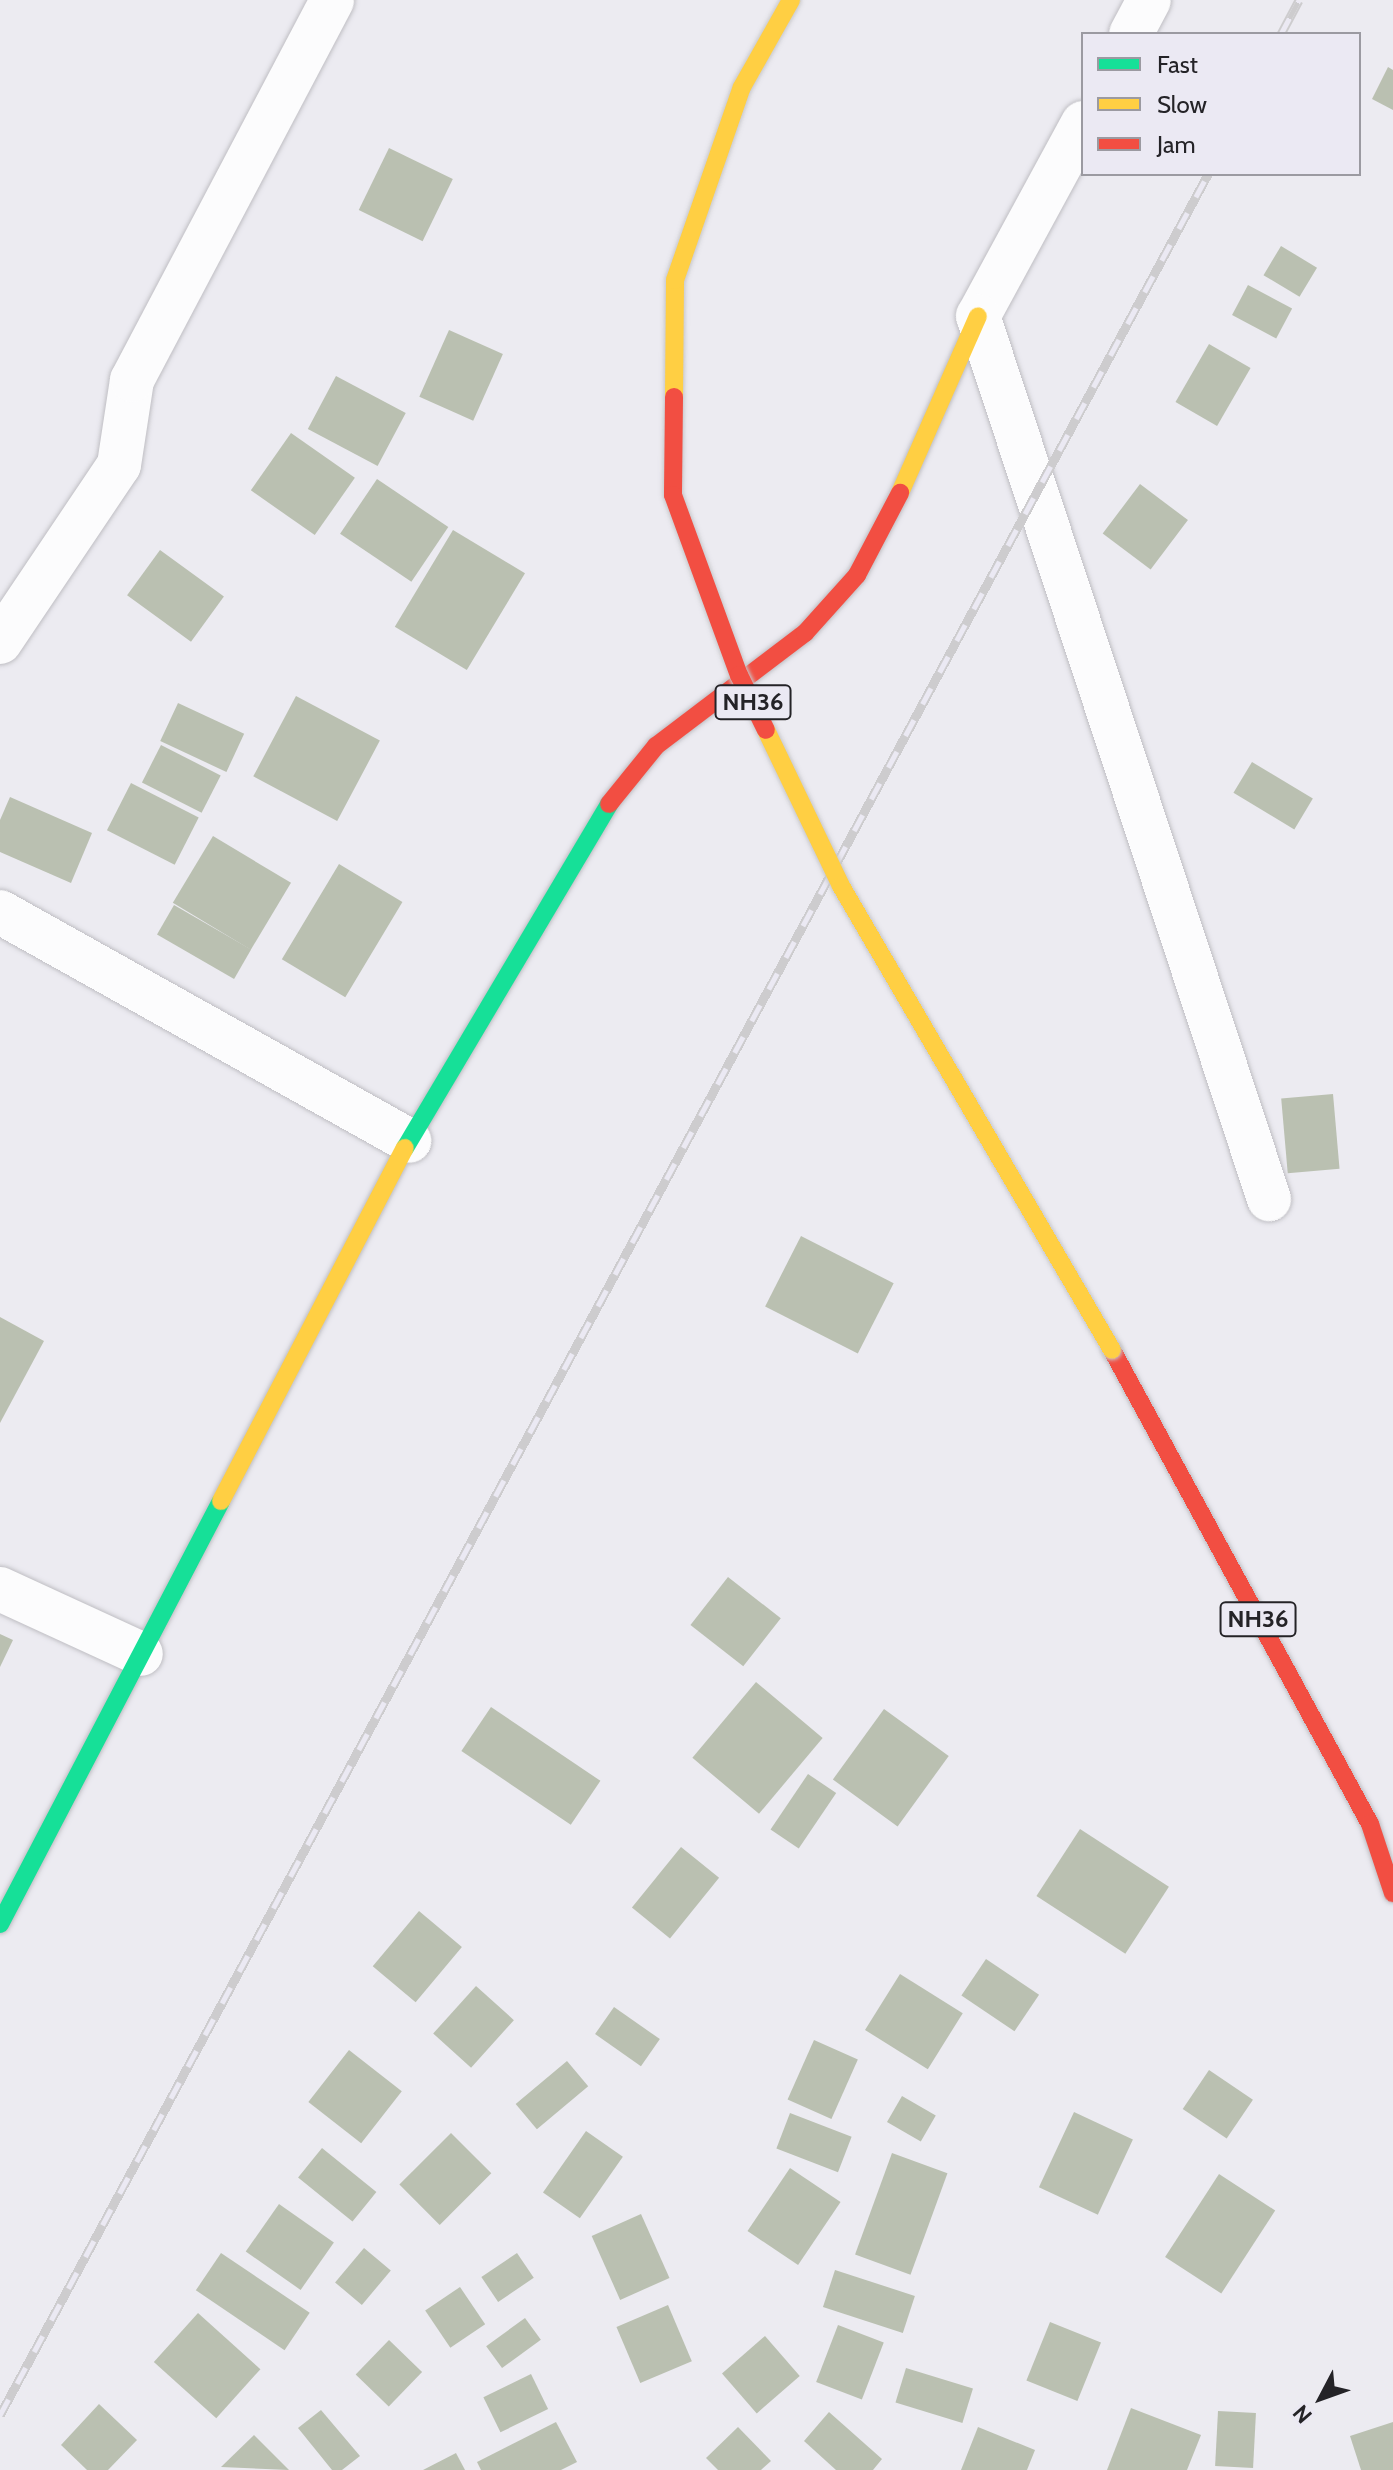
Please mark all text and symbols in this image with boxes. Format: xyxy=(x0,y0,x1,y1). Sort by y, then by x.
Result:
legend xyxy=(1081,32,1361,176)
text: Fast xyxy=(1157,50,1198,79)
text: Slow xyxy=(1157,90,1207,119)
text: Jam xyxy=(1157,130,1195,159)
road number: NH36 xyxy=(713,682,793,722)
road number: NH36 xyxy=(1218,1599,1298,1639)
north arrow xyxy=(1281,2358,1361,2438)
text: N xyxy=(1287,2399,1318,2429)

